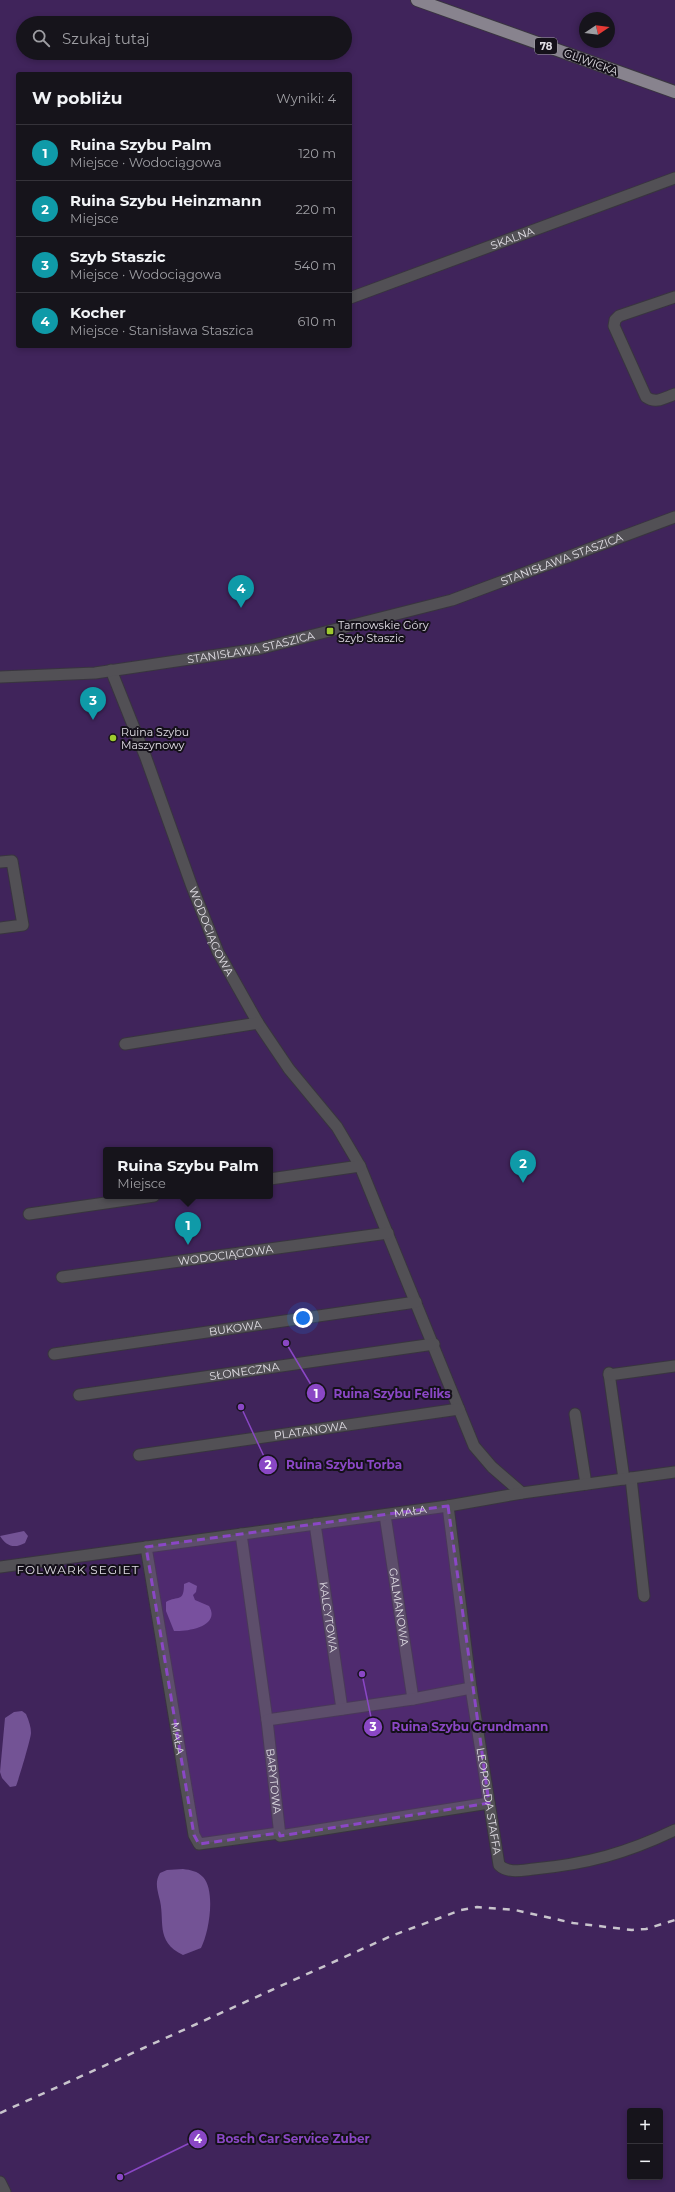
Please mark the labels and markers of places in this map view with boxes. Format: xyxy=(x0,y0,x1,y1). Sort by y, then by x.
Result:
pin: 4 xyxy=(228,575,254,608)
place label: Tarnowskie Góry Szyb Staszic xyxy=(338,618,429,645)
marker: Tarnowskie Góry Szyb Staszic xyxy=(325,626,335,636)
pin: 3 xyxy=(80,687,106,720)
place label: Ruina Szybu Maszynowy xyxy=(121,725,189,752)
marker: Ruina Szybu Maszynowy xyxy=(108,733,118,743)
pin: 2 xyxy=(510,1150,536,1183)
pin: 1 xyxy=(175,1212,201,1245)
callout: Ruina Szybu Feliks xyxy=(306,1381,459,1405)
callout: Ruina Szybu Torba xyxy=(258,1453,410,1477)
callout: Ruina Szybu Grundmann xyxy=(363,1715,556,1739)
callout: Bosch Car Service Zuber xyxy=(188,2127,378,2151)

